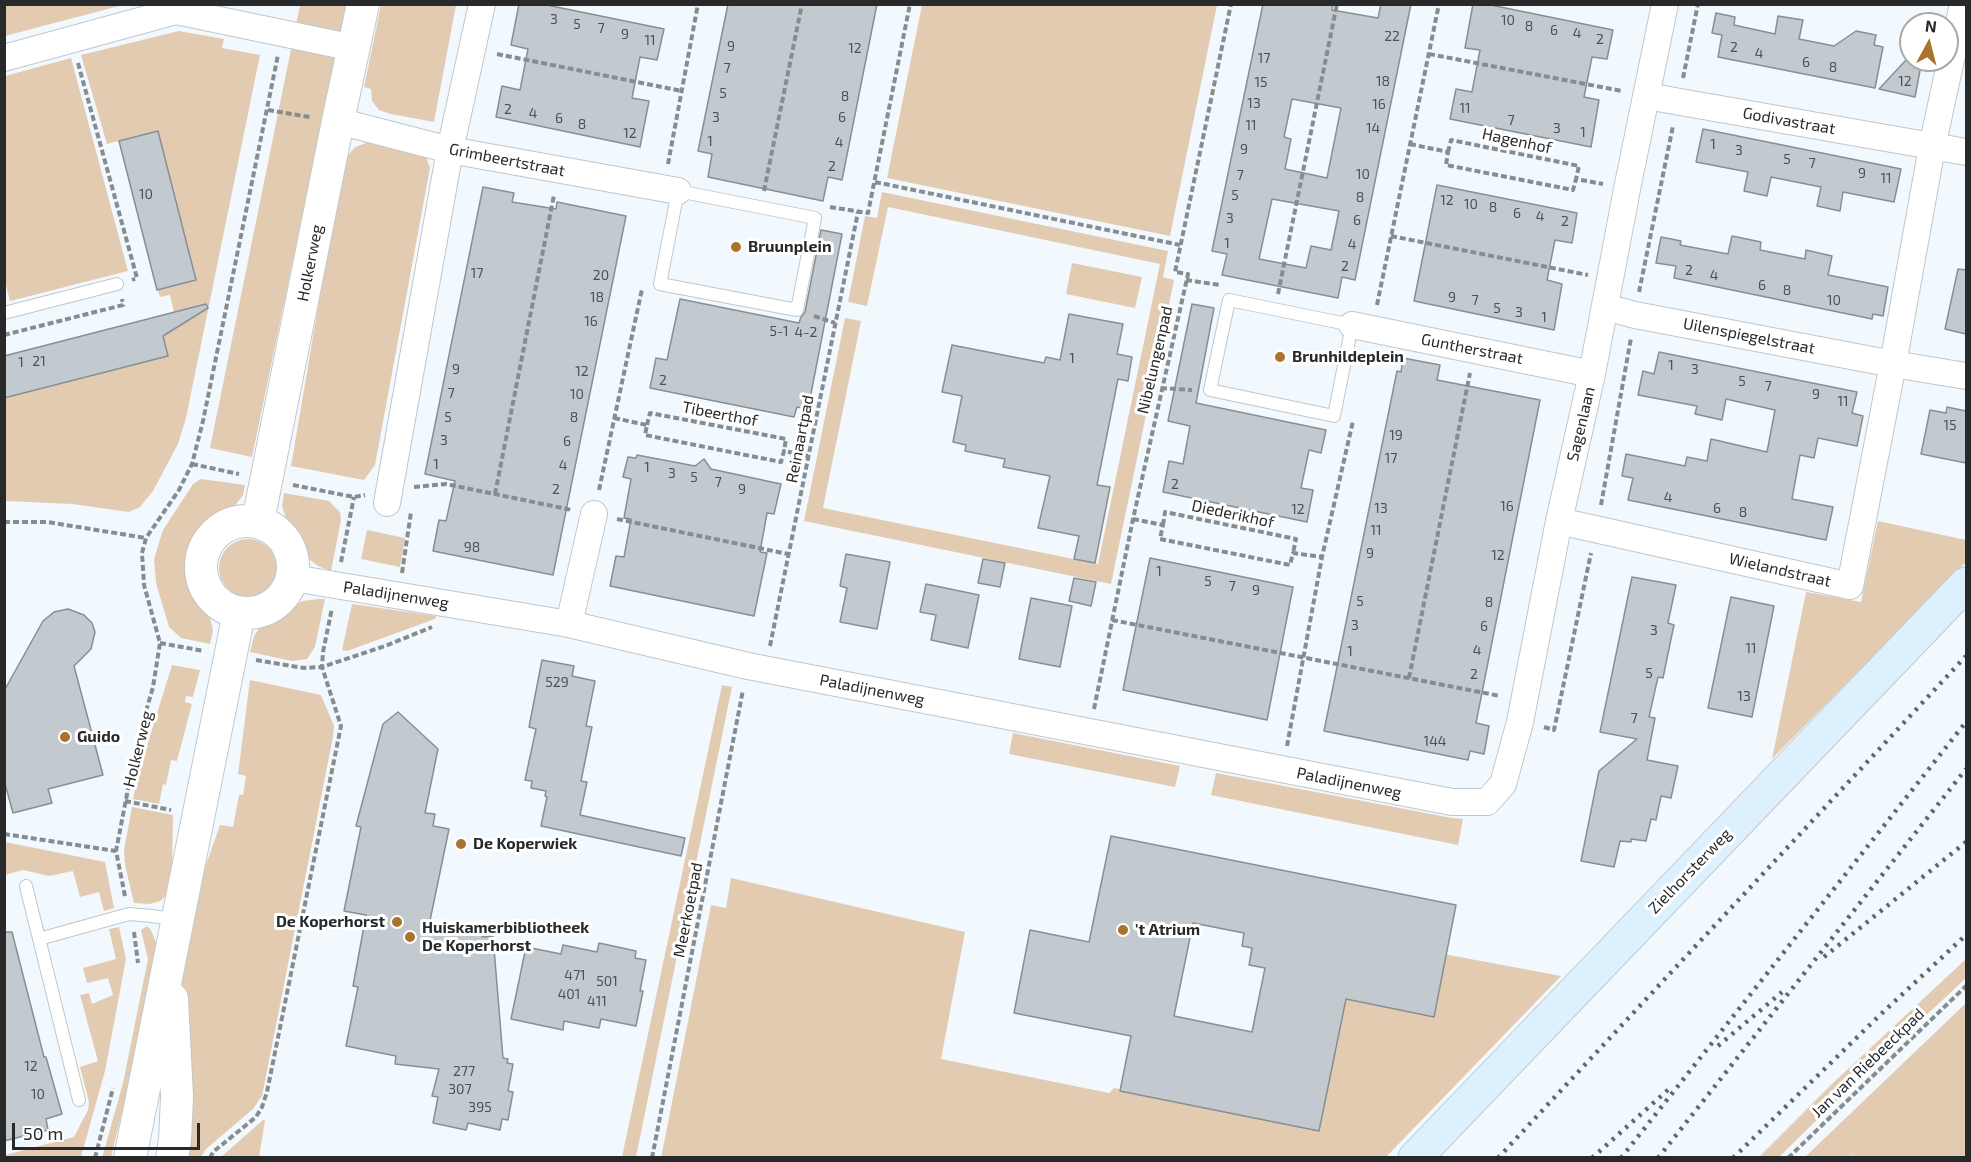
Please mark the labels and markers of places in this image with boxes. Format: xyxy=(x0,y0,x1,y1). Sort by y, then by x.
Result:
place label: Bruunplein xyxy=(748,237,832,257)
marker: Bruunplein xyxy=(729,240,743,254)
place label: Brunhildeplein xyxy=(1292,347,1404,367)
marker: Brunhildeplein xyxy=(1273,350,1287,364)
place label: Guido xyxy=(77,727,120,747)
marker: Guido xyxy=(58,730,72,744)
place label: De Koperwiek xyxy=(473,834,577,854)
marker: De Koperwiek xyxy=(454,837,468,851)
place label: De Koperhorst xyxy=(276,912,385,932)
marker: De Koperhorst xyxy=(390,915,404,929)
place label: Huiskamerbibliotheek De Koperhorst xyxy=(422,918,589,956)
place label: 't Atrium xyxy=(1135,920,1200,940)
marker: 't Atrium xyxy=(1116,923,1130,937)
marker: Huiskamerbibliotheek De Koperhorst xyxy=(403,930,417,944)

